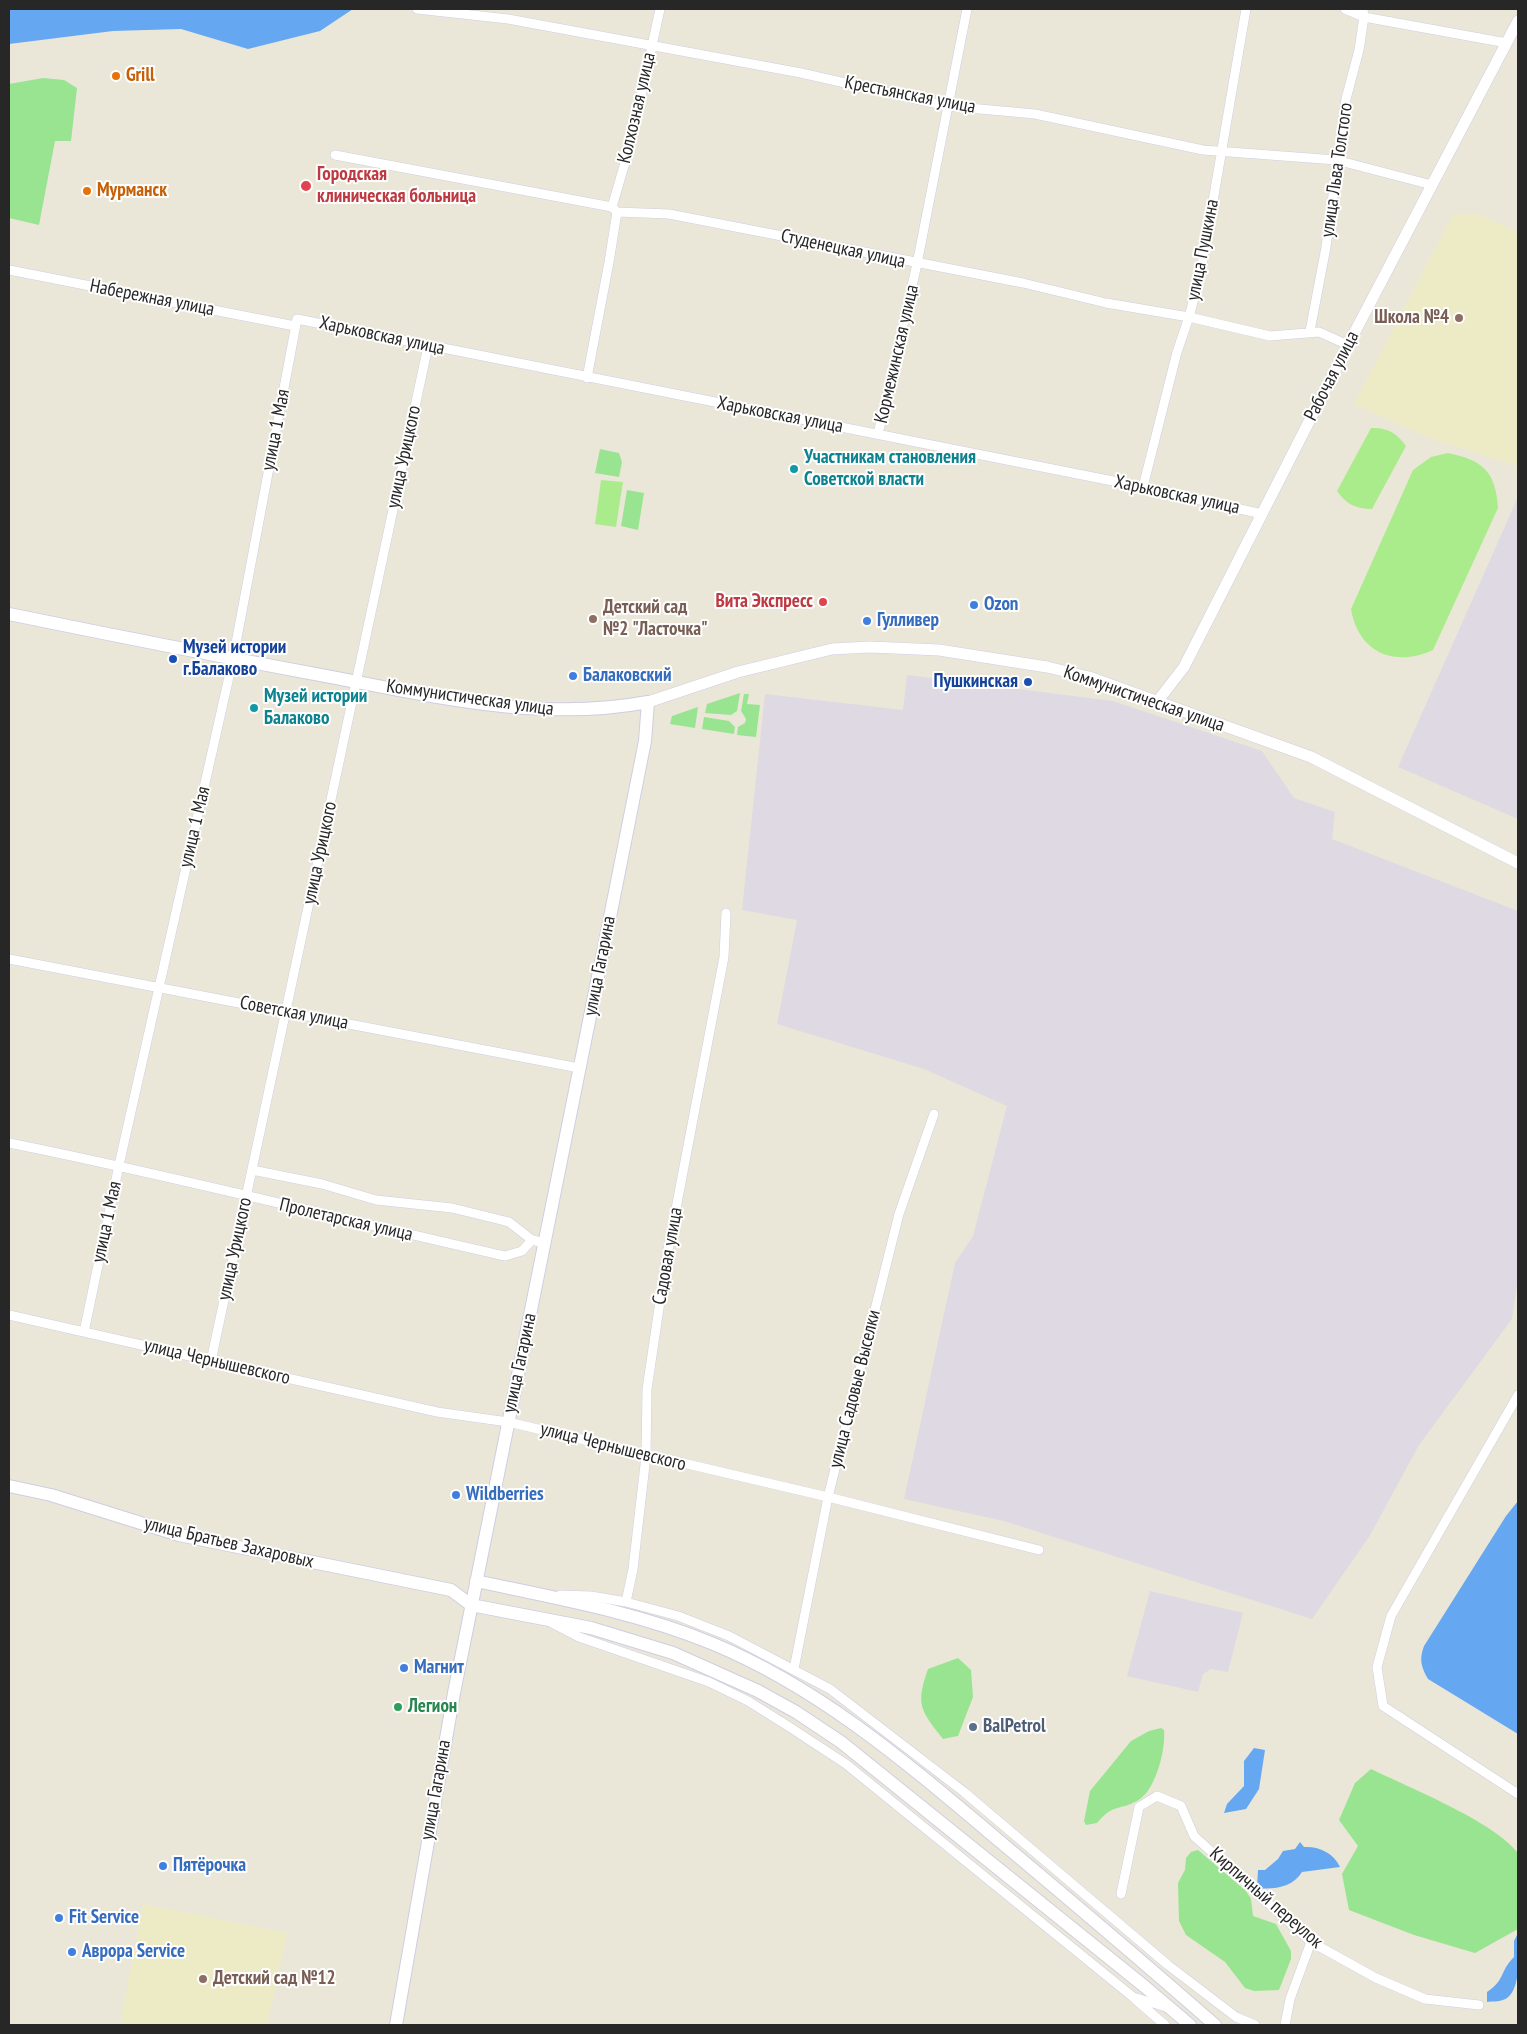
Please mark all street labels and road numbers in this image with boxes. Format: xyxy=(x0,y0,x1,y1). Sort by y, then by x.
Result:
street label: Колхозная улица xyxy=(613,50,661,166)
street label: Крестьянская улица xyxy=(843,71,977,119)
street label: улица Льва Толстого xyxy=(1316,101,1358,239)
street label: улица Пушкина xyxy=(1182,197,1224,303)
street label: Студенецкая улица xyxy=(779,225,907,273)
street label: Набережная улица xyxy=(88,275,216,321)
street label: Кормежинская улица xyxy=(870,283,924,425)
street label: Харьковская улица xyxy=(317,312,447,360)
street label: Рабочая улица xyxy=(1300,327,1364,425)
street label: улица 1 Мая xyxy=(257,387,295,473)
street label: Харьковская улица xyxy=(715,392,845,438)
street label: улица Урицкого xyxy=(382,403,426,511)
street label: Харьковская улица xyxy=(1112,471,1242,519)
street label: Коммунистическая улица xyxy=(1061,661,1227,737)
street label: Коммунистическая улица xyxy=(385,675,555,721)
street label: улица 1 Мая xyxy=(175,784,215,870)
street label: улица Урицкого xyxy=(298,799,342,907)
street label: улица Гагарина xyxy=(579,914,621,1018)
street label: Советская улица xyxy=(238,991,350,1035)
street label: улица 1 Мая xyxy=(87,1179,127,1265)
street label: Пролетарская улица xyxy=(277,1194,415,1246)
street label: улица Урицкого xyxy=(213,1195,257,1303)
street label: Садовая улица xyxy=(648,1206,688,1306)
street label: улица Садовые Выселки xyxy=(824,1308,886,1470)
street label: улица Гагарина xyxy=(498,1311,542,1415)
street label: улица Чернышевского xyxy=(142,1334,292,1390)
street label: улица Чернышевского xyxy=(538,1418,688,1476)
street label: улица Братьев Захаровых xyxy=(142,1512,316,1574)
street label: улица Гагарина xyxy=(416,1738,456,1842)
street label: Кирпичный переулок xyxy=(1205,1843,1327,1953)

